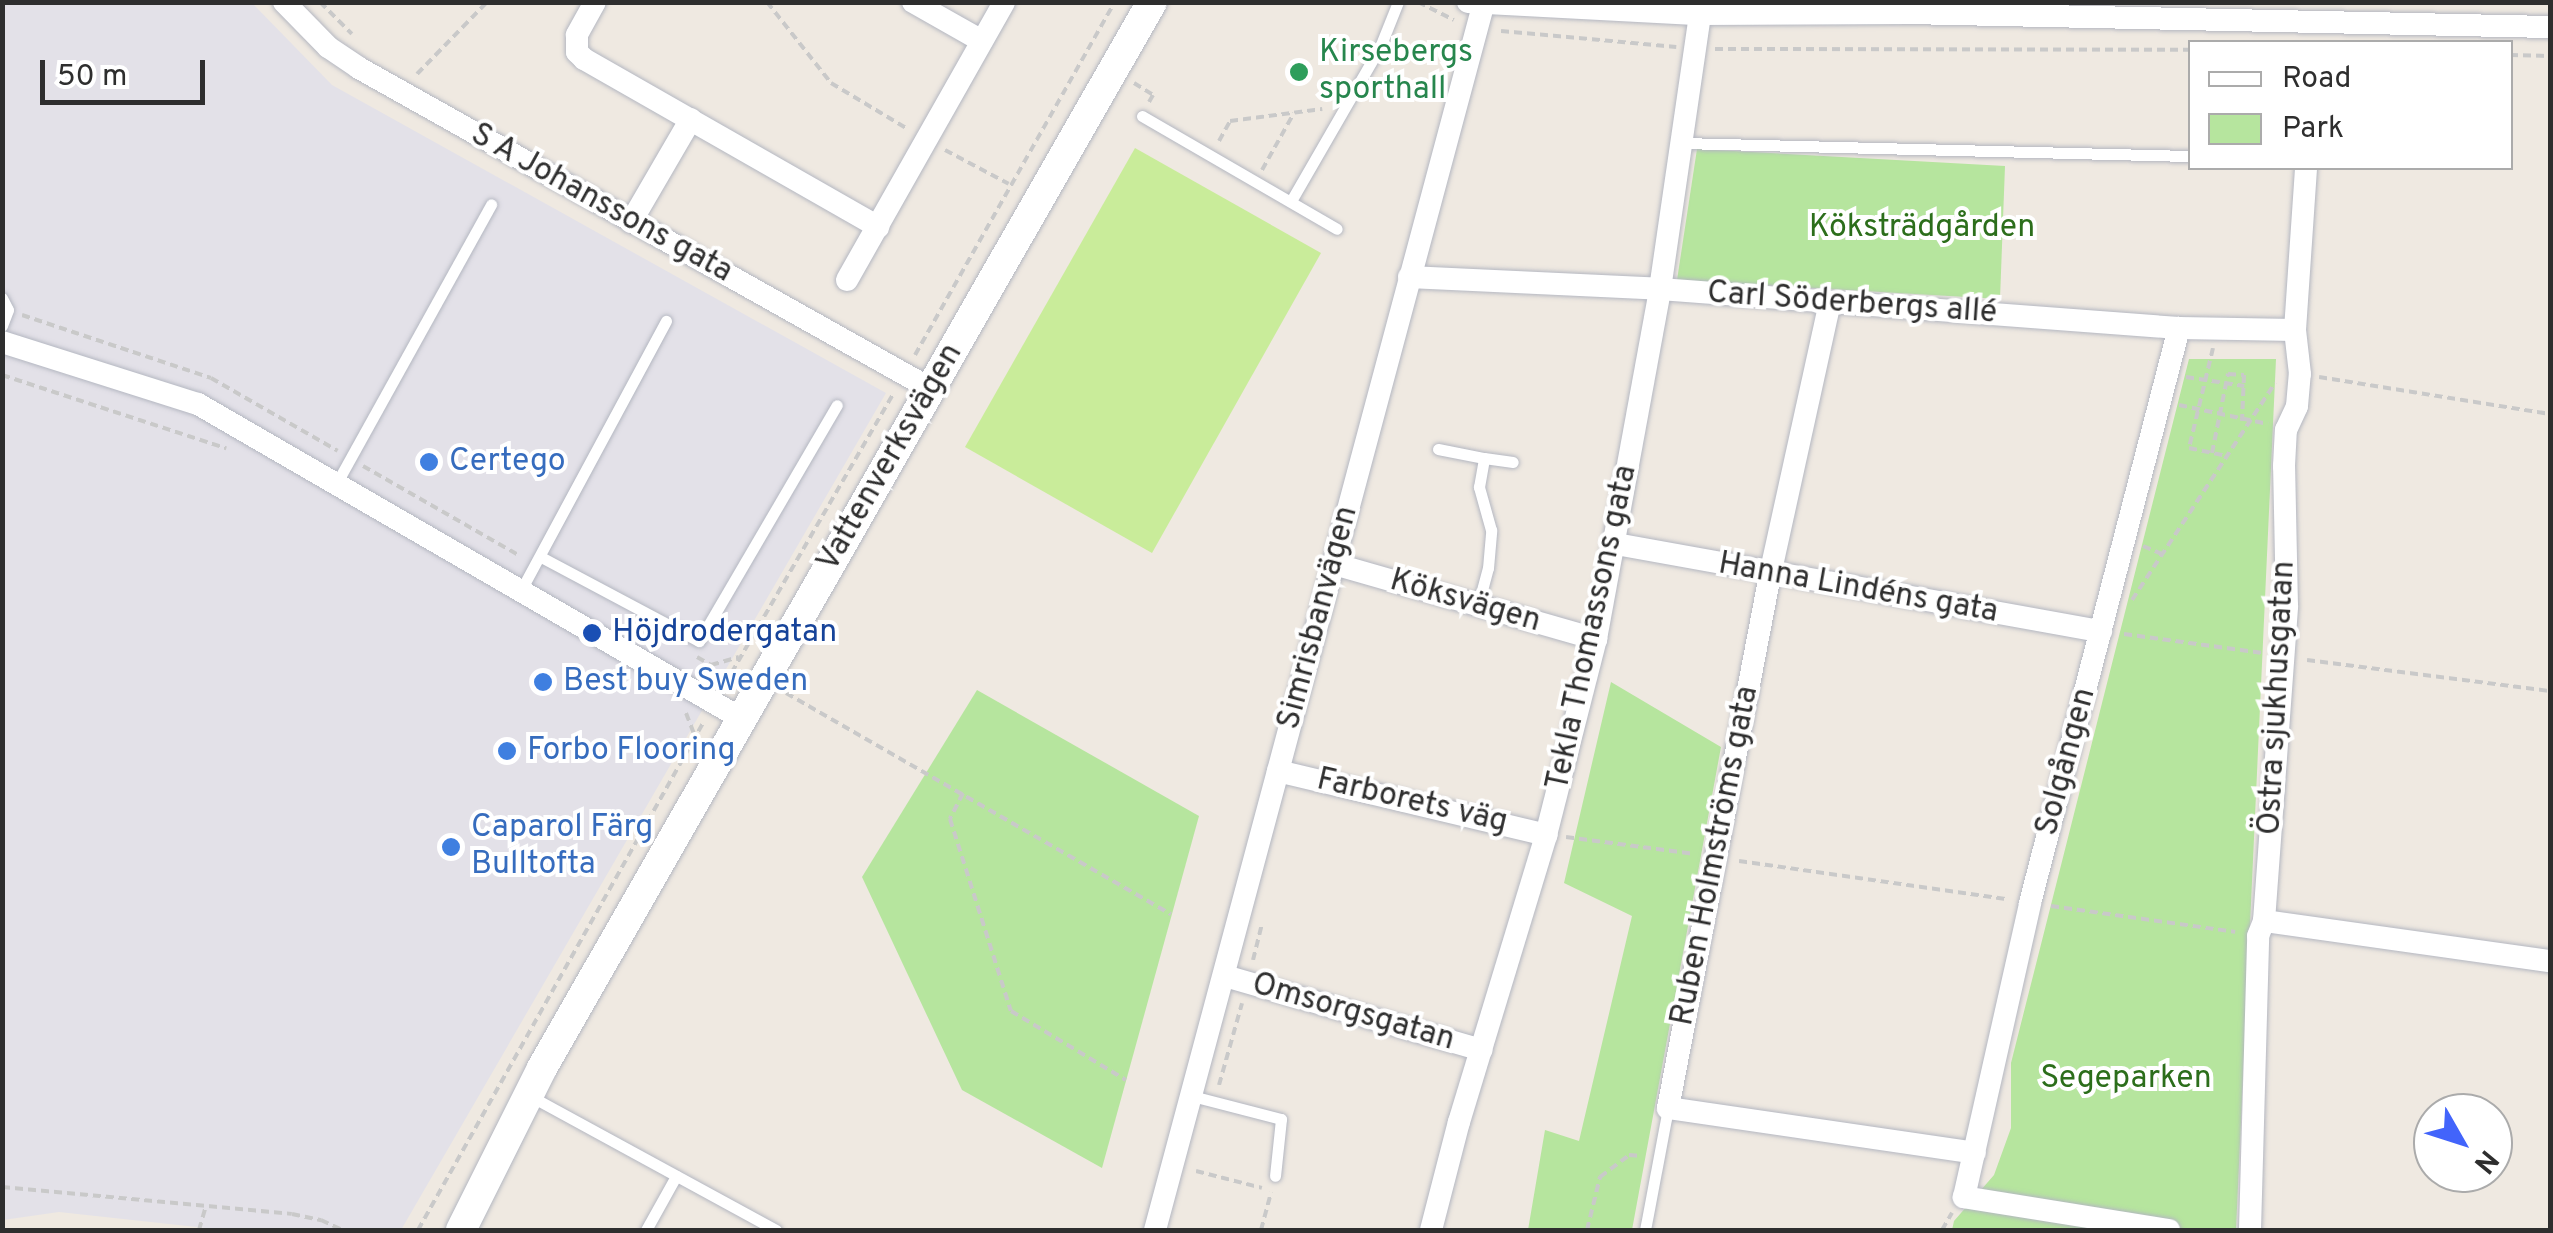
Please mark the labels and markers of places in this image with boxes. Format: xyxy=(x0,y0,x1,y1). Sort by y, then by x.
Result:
place label: Kirsebergs sporthall xyxy=(1319,35,1473,110)
marker: Kirsebergs sporthall xyxy=(1288,61,1310,83)
place label: Certego xyxy=(449,443,566,481)
marker: Certego xyxy=(418,451,440,473)
place label: Höjdrodergatan xyxy=(612,614,837,652)
marker: Höjdrodergatan xyxy=(581,622,603,644)
place label: Best buy Sweden xyxy=(563,663,808,701)
marker: Best buy Sweden xyxy=(532,671,554,693)
place label: Forbo Flooring xyxy=(527,732,736,770)
marker: Forbo Flooring xyxy=(496,740,518,762)
place label: Caparol Färg Bulltofta xyxy=(471,810,653,885)
marker: Caparol Färg Bulltofta xyxy=(440,836,462,858)

